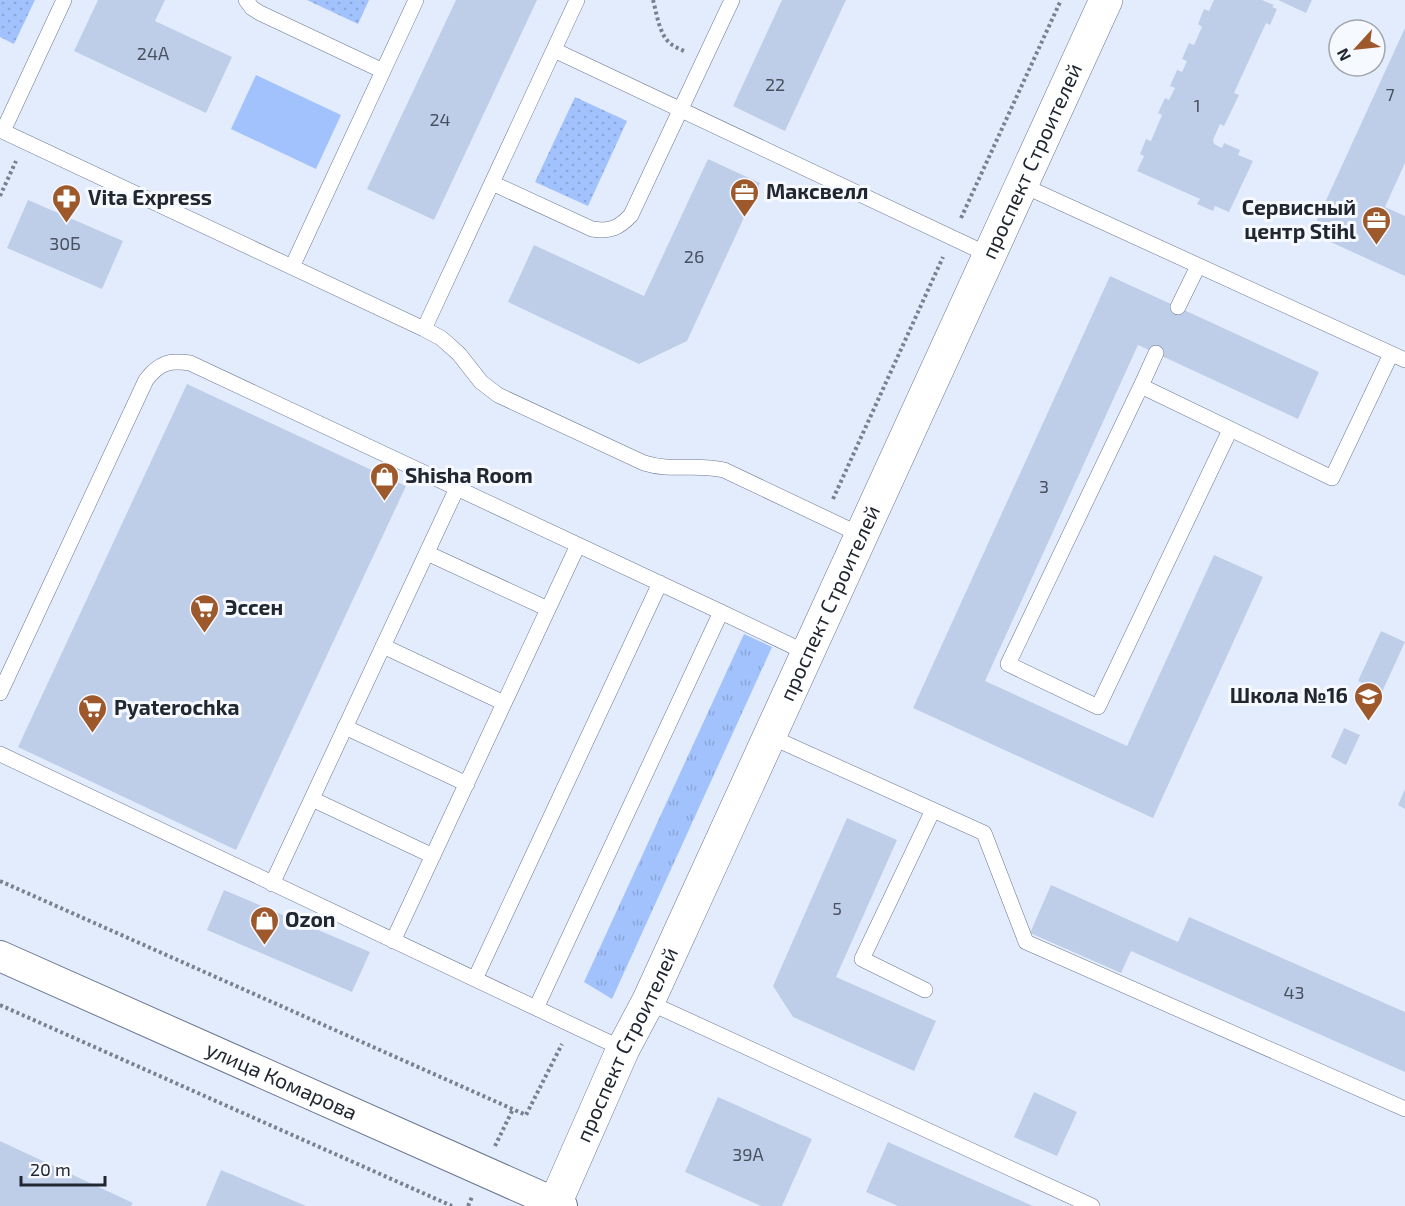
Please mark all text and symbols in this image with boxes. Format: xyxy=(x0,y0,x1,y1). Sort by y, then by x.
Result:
north arrow xyxy=(1327,18,1387,78)
house number: 24А xyxy=(137,42,170,64)
text: N xyxy=(1332,46,1354,65)
street label: проспект Строителей xyxy=(975,59,1086,262)
house number: 22 xyxy=(765,73,785,95)
house number: 7 xyxy=(1385,83,1395,105)
house number: 1 xyxy=(1193,94,1201,116)
house number: 24 xyxy=(429,108,451,130)
office icon: Максвелл xyxy=(729,176,761,218)
place label: Максвелл xyxy=(766,178,869,203)
pharmacy icon: Vita Express xyxy=(51,182,83,224)
place label: Vita Express xyxy=(88,184,212,209)
place label: Сервисный центр Stihl xyxy=(1242,194,1356,243)
office icon: Сервисный центр Stihl xyxy=(1361,204,1393,246)
house number: 30Б xyxy=(49,232,81,254)
house number: 26 xyxy=(684,245,704,267)
shop icon: Shisha Room xyxy=(368,460,400,502)
place label: Shisha Room xyxy=(405,462,533,487)
house number: 3 xyxy=(1039,475,1049,497)
street label: проспект Строителей xyxy=(773,501,884,704)
supermarket icon: Эссен xyxy=(188,592,220,634)
place label: Эссен xyxy=(225,594,283,619)
school or university icon: Школа №16 xyxy=(1353,680,1385,722)
place label: Школа №16 xyxy=(1230,682,1348,707)
supermarket icon: Pyaterochka xyxy=(77,692,109,734)
place label: Pyaterochka xyxy=(114,694,239,720)
house number: 5 xyxy=(832,897,842,919)
shop icon: Ozon xyxy=(248,904,280,946)
place label: Ozon xyxy=(285,906,335,931)
street label: проспект Строителей xyxy=(570,943,682,1145)
house number: 43 xyxy=(1283,981,1305,1003)
street label: улица Комарова xyxy=(202,1035,361,1124)
house number: 39А xyxy=(732,1143,765,1165)
scale bar xyxy=(21,1149,105,1187)
text: 20 m xyxy=(30,1158,71,1180)

